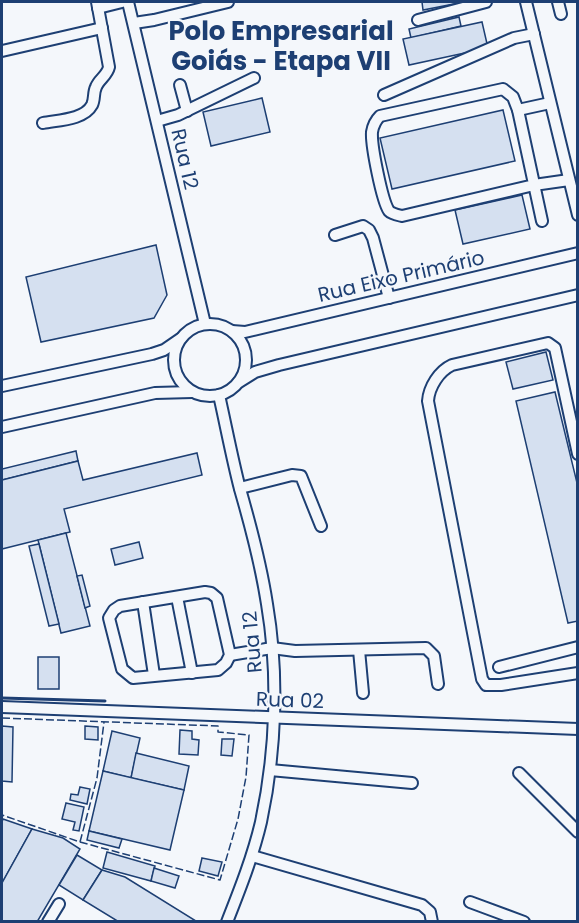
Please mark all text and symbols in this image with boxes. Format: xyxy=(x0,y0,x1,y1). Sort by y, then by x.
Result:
district label: Polo Empresarial Goiás - Etapa VII xyxy=(168,13,394,79)
street label: Rua 12 xyxy=(164,126,206,192)
street label: Rua Eixo Primário xyxy=(315,243,487,309)
street label: Rua 12 xyxy=(235,610,269,674)
street label: Rua 02 xyxy=(256,685,324,715)

